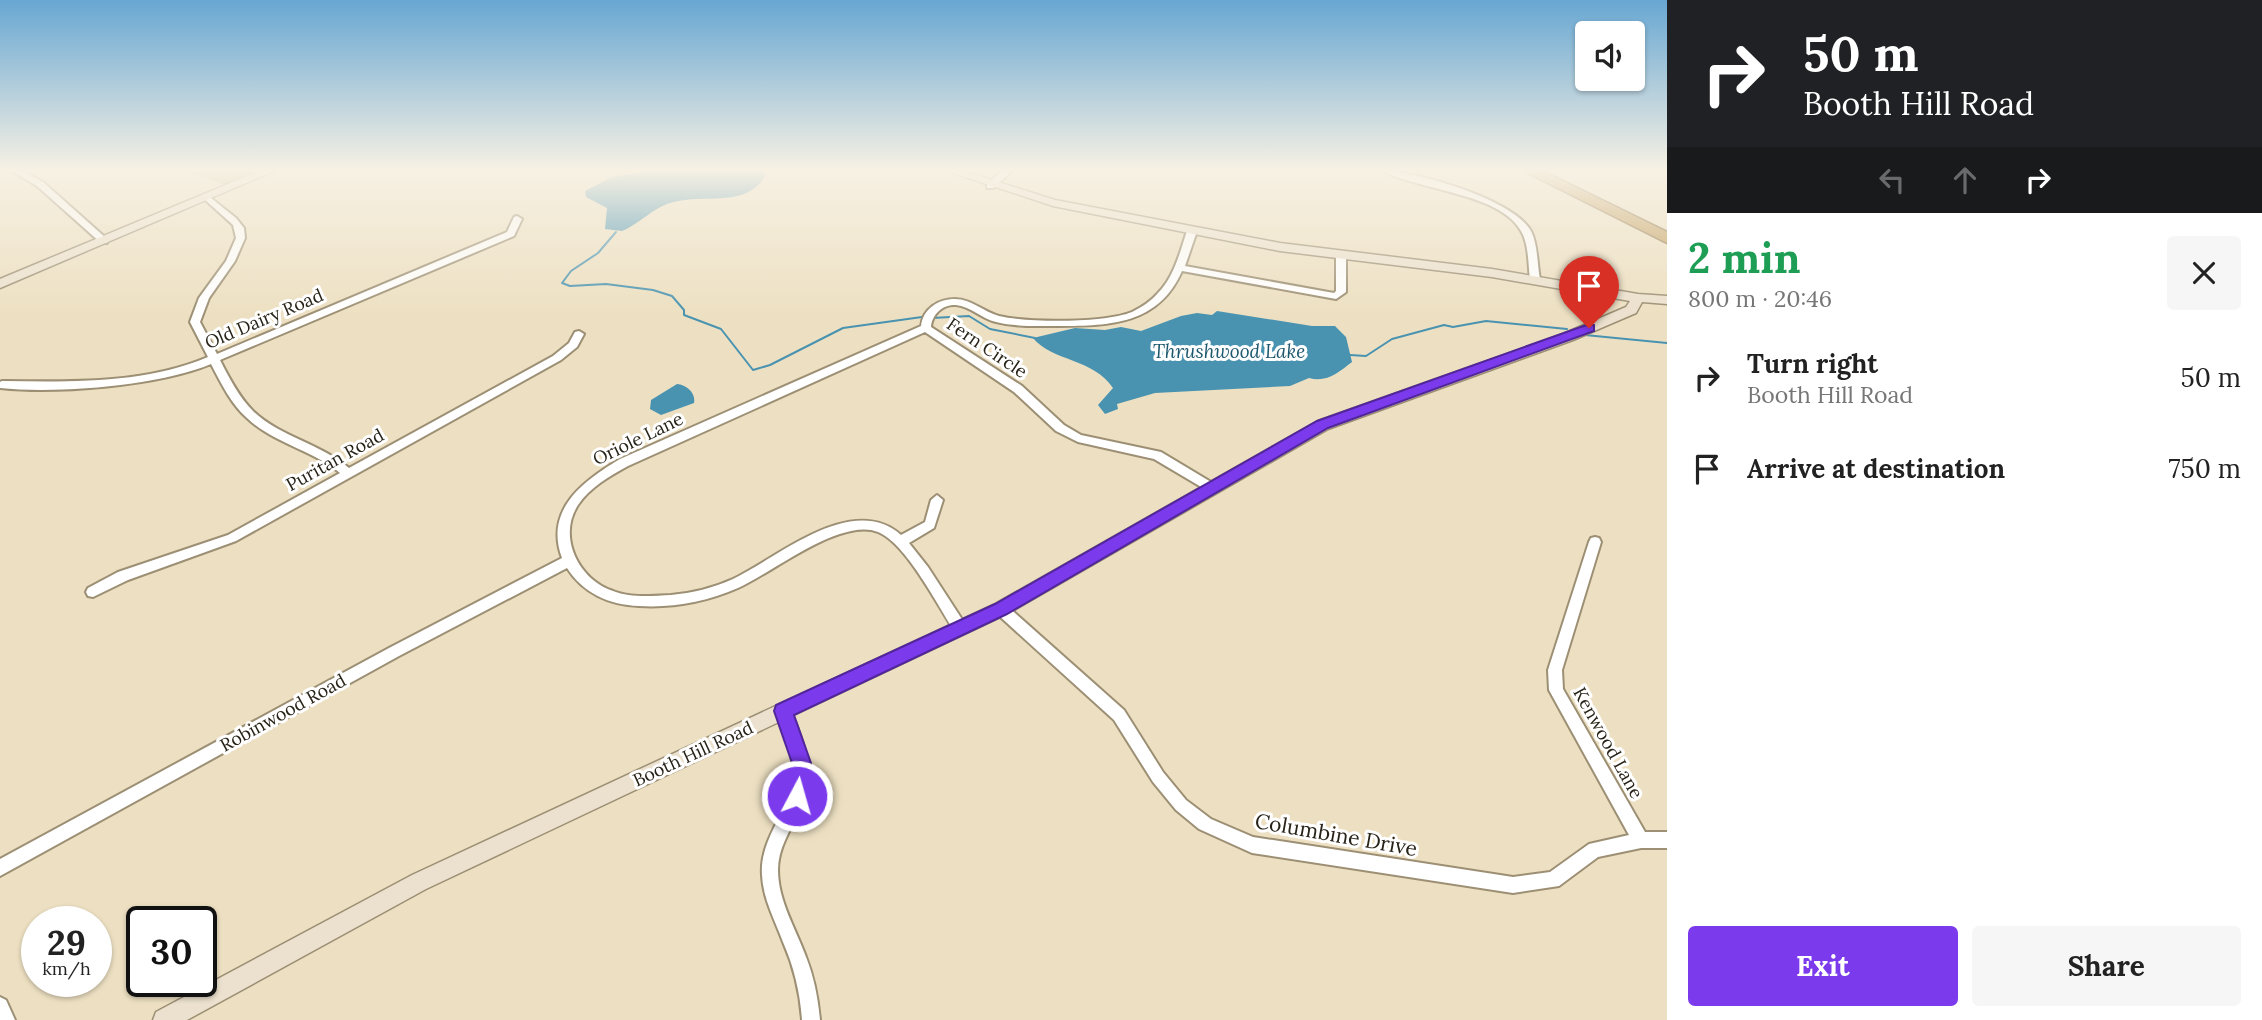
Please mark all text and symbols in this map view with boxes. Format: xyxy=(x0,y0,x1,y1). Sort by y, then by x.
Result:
map controls xyxy=(1575,21,1645,91)
button: sound xyxy=(1575,21,1645,91)
text: 50 m xyxy=(1803,22,1919,84)
icon: right xyxy=(1688,28,1779,119)
text: Booth Hill Road xyxy=(1803,83,2034,124)
icon: left xyxy=(1873,161,1911,199)
icon: ahead xyxy=(1946,161,1984,199)
icon: right xyxy=(2019,161,2057,199)
text: 2 min xyxy=(1688,231,1801,285)
button: close xyxy=(2167,236,2241,310)
pin xyxy=(1559,256,1619,328)
icon: arrive xyxy=(1570,267,1608,305)
street label: Old Dairy Road xyxy=(201,283,327,354)
text: 800 m · 20:46 xyxy=(1688,284,1832,313)
street label: Fern Circle xyxy=(943,312,1032,383)
water label: Thrushwood Lake xyxy=(1153,339,1305,363)
text: Turn right xyxy=(1747,347,1878,380)
icon: right xyxy=(1688,359,1726,397)
text: 50 m xyxy=(2181,361,2241,394)
text: Booth Hill Road xyxy=(1747,380,1913,409)
street label: Oriole Lane xyxy=(589,407,687,470)
street label: Puritan Road xyxy=(282,423,388,496)
icon: arrive xyxy=(1688,450,1726,488)
text: Arrive at destination xyxy=(1747,452,2005,485)
text: 750 m xyxy=(2169,452,2241,485)
street label: Robinwood Road xyxy=(216,668,350,757)
street label: Kenwood Lane xyxy=(1568,683,1649,803)
street label: Booth Hill Road xyxy=(629,716,757,791)
position arrow xyxy=(760,759,834,833)
street label: Columbine Drive xyxy=(1253,807,1419,862)
speed limit sign: 30 xyxy=(126,906,217,997)
text: 29 xyxy=(47,920,86,965)
button: Exit xyxy=(1688,926,1958,1006)
button: Share xyxy=(1972,926,2241,1006)
text: km/h xyxy=(42,957,91,980)

